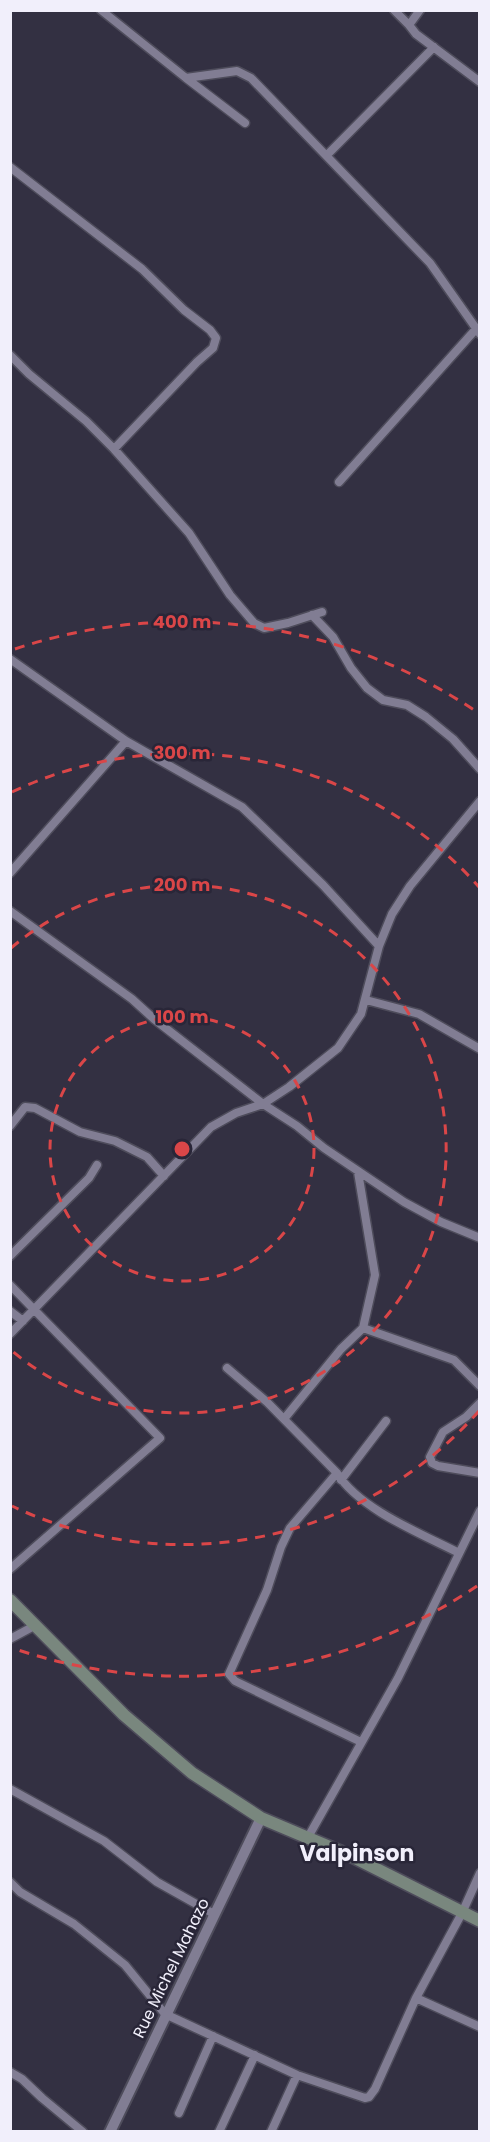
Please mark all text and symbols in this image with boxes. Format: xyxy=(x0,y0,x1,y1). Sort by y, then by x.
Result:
text: 400 m xyxy=(153,609,211,634)
text: 300 m xyxy=(153,740,211,765)
text: 200 m xyxy=(154,872,210,897)
text: 100 m xyxy=(155,1004,209,1029)
centre of rings xyxy=(172,1139,192,1159)
district label: Valpinson xyxy=(300,1838,414,1869)
street label: Rue Michel Mahazo xyxy=(127,1894,215,2042)

